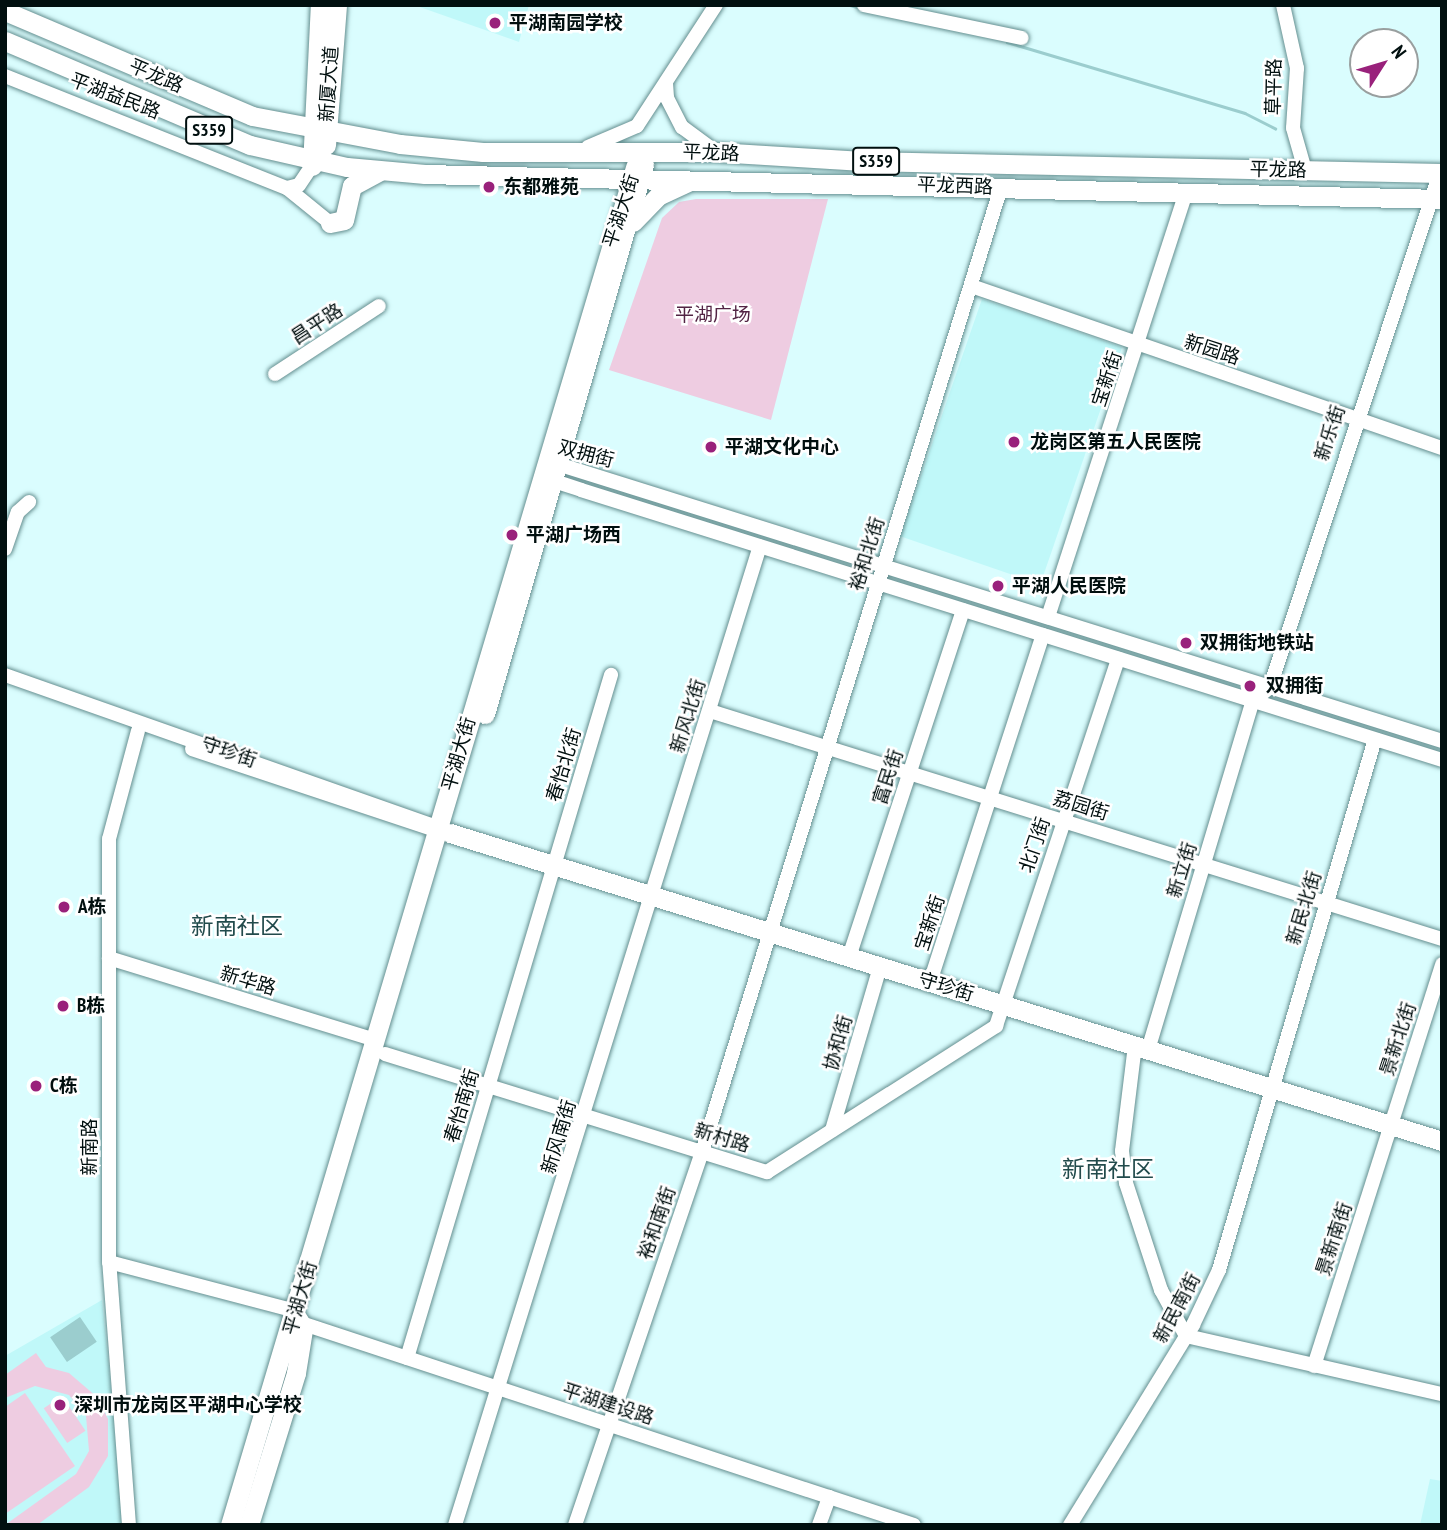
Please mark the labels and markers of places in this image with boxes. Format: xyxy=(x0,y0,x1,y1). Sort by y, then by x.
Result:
place label: 平湖南园学校 xyxy=(509,12,623,34)
marker: 平湖南园学校 xyxy=(487,15,503,31)
place label: 东都雅苑 xyxy=(503,176,579,198)
marker: 东都雅苑 xyxy=(481,179,497,195)
place label: 龙岗区第五人民医院 xyxy=(1030,431,1201,453)
marker: 龙岗区第五人民医院 xyxy=(1004,432,1024,452)
place label: 平湖文化中心 xyxy=(725,436,839,458)
marker: 平湖文化中心 xyxy=(703,439,719,455)
place label: 平湖广场西 xyxy=(526,524,621,546)
marker: 平湖广场西 xyxy=(504,527,520,543)
place label: 平湖人民医院 xyxy=(1012,575,1126,597)
marker: 平湖人民医院 xyxy=(990,578,1006,594)
place label: 双拥街地铁站 xyxy=(1200,632,1314,654)
marker: 双拥街地铁站 xyxy=(1178,635,1194,651)
place label: 双拥街 xyxy=(1266,675,1323,697)
marker: 双拥街 xyxy=(1240,676,1260,696)
place label: A栋 xyxy=(78,896,107,918)
marker: A栋 xyxy=(56,899,72,915)
place label: B栋 xyxy=(77,995,105,1017)
marker: B栋 xyxy=(55,998,71,1014)
place label: C栋 xyxy=(50,1075,78,1097)
marker: C栋 xyxy=(28,1078,44,1094)
place label: 深圳市龙岗区平湖中心学校 xyxy=(74,1394,302,1416)
marker: 深圳市龙岗区平湖中心学校 xyxy=(52,1397,68,1413)

